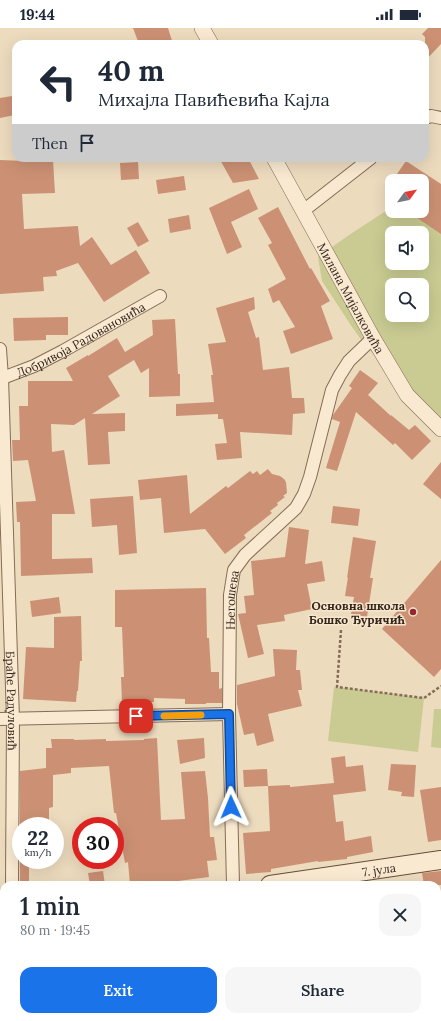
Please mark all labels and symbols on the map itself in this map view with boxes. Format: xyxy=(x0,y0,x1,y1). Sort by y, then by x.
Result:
north arrow xyxy=(385,174,429,218)
street label: Милана Мијалковића xyxy=(315,240,388,356)
street label: Добривоја Радовановића xyxy=(14,299,148,380)
street label: Његошева xyxy=(222,569,241,630)
place label: Основна школа Бошко Ђуричић xyxy=(309,598,406,627)
marker: Основна школа Бошко Ђуричић xyxy=(408,607,418,617)
street label: Браће Радуловић xyxy=(3,651,21,751)
pin xyxy=(119,699,153,733)
position arrow xyxy=(210,786,252,828)
speed limit sign: 30 xyxy=(72,817,124,869)
street label: 7. јула xyxy=(361,859,397,879)

